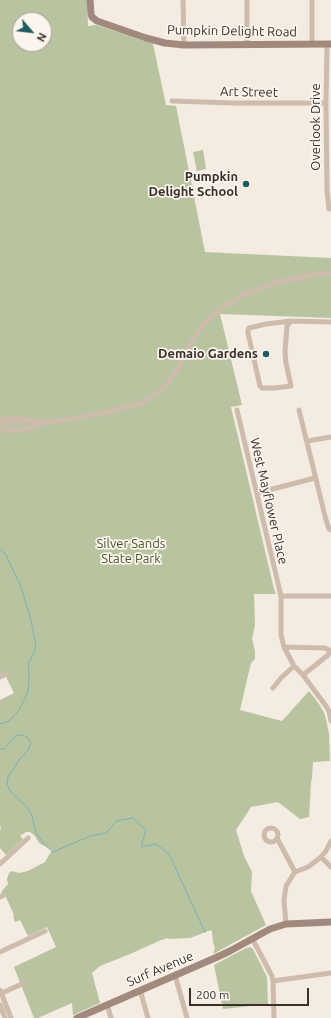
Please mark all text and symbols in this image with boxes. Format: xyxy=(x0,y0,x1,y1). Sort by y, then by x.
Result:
north arrow xyxy=(12,12,52,52)
street label: Pumpkin Delight Road xyxy=(167,22,297,40)
text: N xyxy=(34,31,49,44)
street label: Overlook Drive xyxy=(308,83,324,171)
street label: Art Street xyxy=(220,84,278,100)
place label: Pumpkin Delight School xyxy=(149,169,238,200)
marker: Pumpkin Delight School xyxy=(241,179,251,189)
place label: Demaio Gardens xyxy=(158,346,258,362)
marker: Demaio Gardens xyxy=(261,349,271,359)
street label: West Mayflower Place xyxy=(247,436,291,566)
park label: Silver Sands State Park xyxy=(97,536,165,567)
street label: Surf Avenue xyxy=(124,948,196,990)
scale bar xyxy=(191,980,311,1006)
text: 200 m xyxy=(196,988,229,1001)

